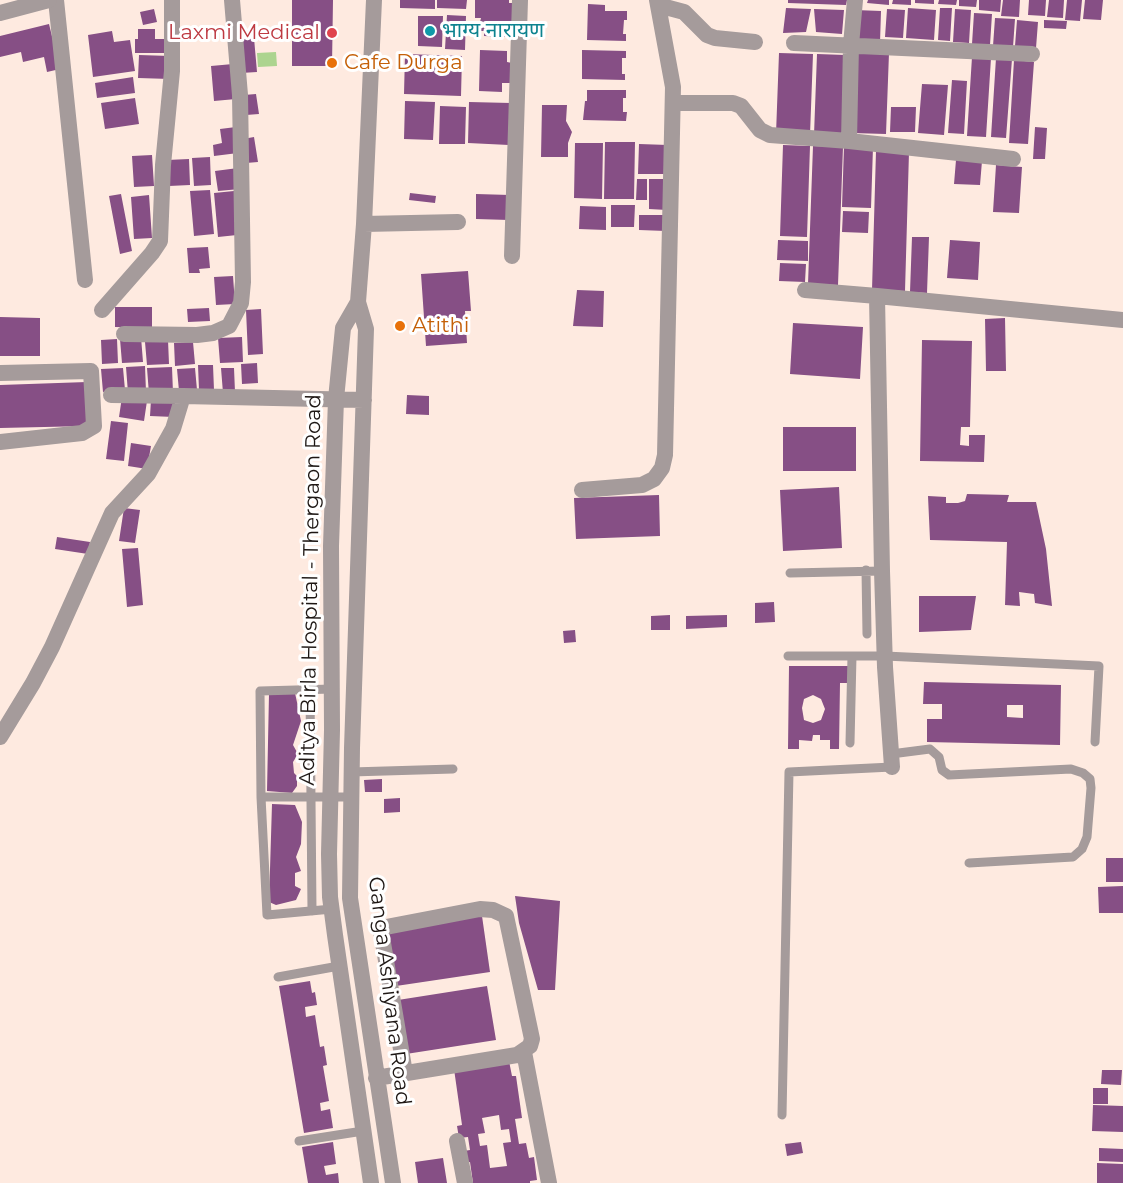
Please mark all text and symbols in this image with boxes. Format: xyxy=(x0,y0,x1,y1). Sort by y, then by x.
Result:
place label: भाग्य नारायण xyxy=(442,18,544,44)
place label: Laxmi Medical xyxy=(168,20,320,46)
marker: भाग्य नारायण xyxy=(423,24,437,38)
marker: Laxmi Medical xyxy=(325,26,339,40)
place label: Cafe Durga xyxy=(344,50,463,76)
marker: Cafe Durga xyxy=(325,56,339,70)
place label: Atithi xyxy=(412,313,469,339)
marker: Atithi xyxy=(393,319,407,333)
street label: Aditya Birla Hospital - Thergaon Road xyxy=(295,394,327,786)
street label: Ganga Ashiyana Road xyxy=(362,875,416,1107)

